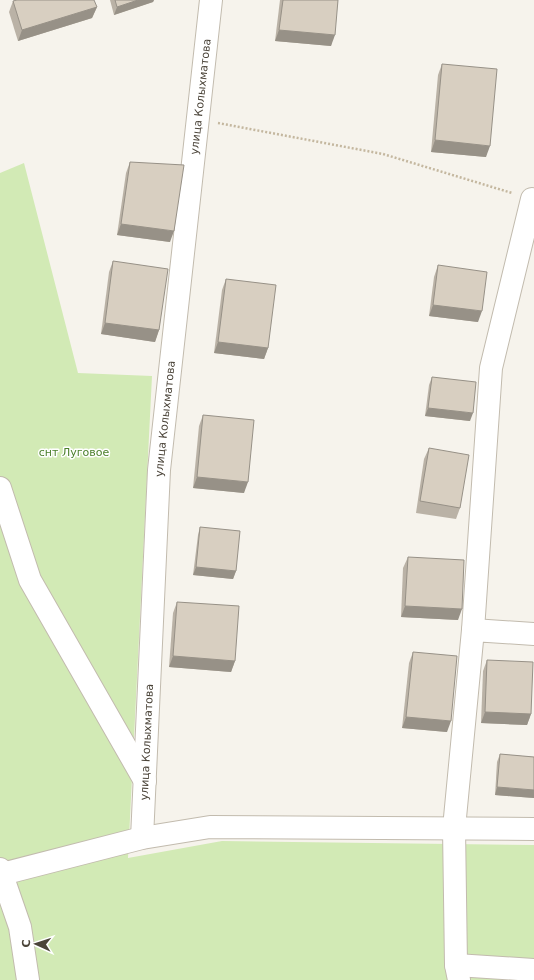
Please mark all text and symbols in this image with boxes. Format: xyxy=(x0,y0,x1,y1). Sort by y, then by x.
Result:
street label: улица Колыхматова xyxy=(187,38,213,155)
street label: улица Колыхматова xyxy=(152,360,178,477)
park label: снт Луговое xyxy=(39,446,109,459)
street label: улица Колыхматова xyxy=(137,684,156,801)
north arrow xyxy=(16,924,56,964)
text: С xyxy=(20,939,33,948)

